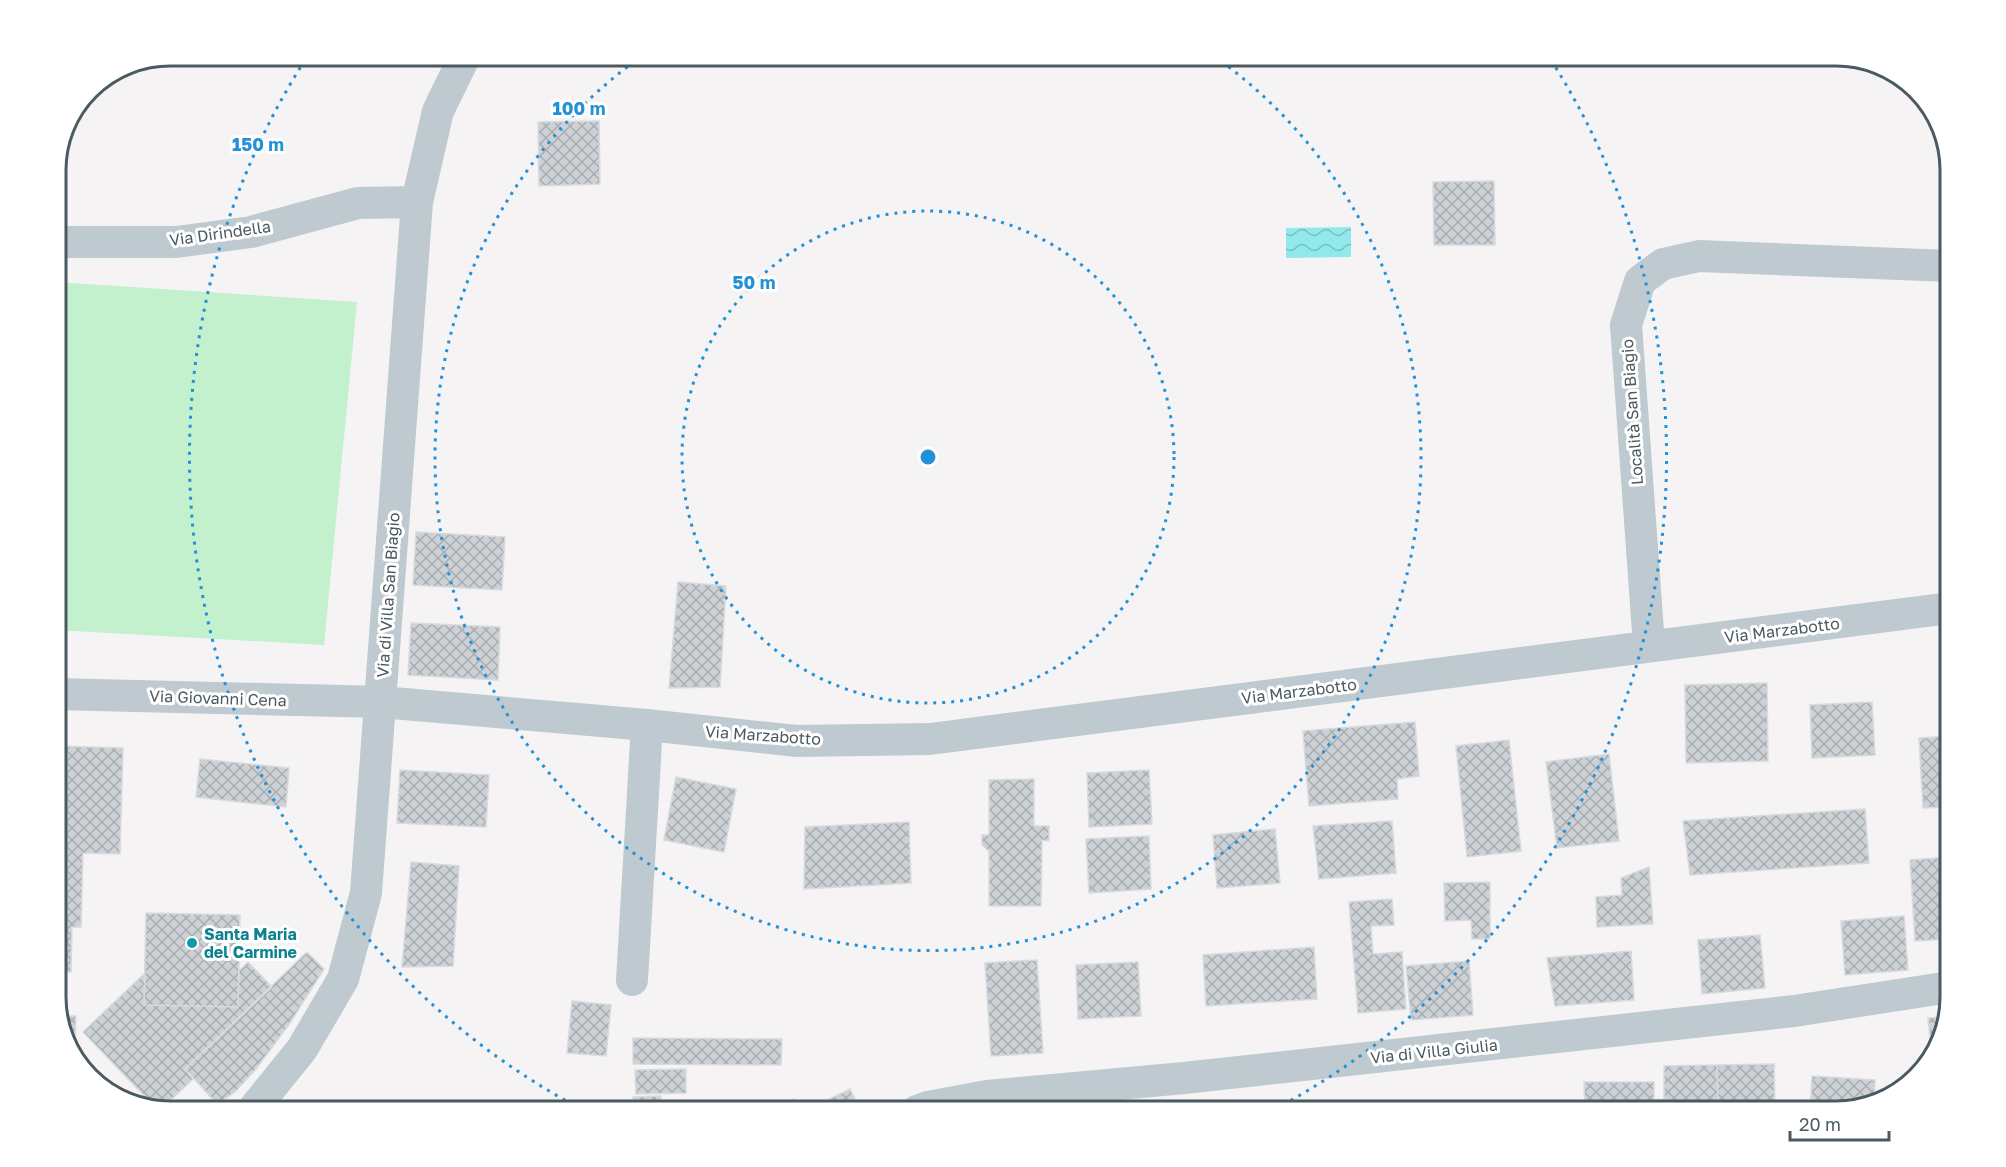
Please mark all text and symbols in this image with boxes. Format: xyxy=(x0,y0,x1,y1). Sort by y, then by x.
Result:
text: 100 m xyxy=(553,97,605,119)
text: 150 m xyxy=(232,133,284,155)
street label: Via Dirindella xyxy=(168,216,272,250)
text: 50 m xyxy=(733,271,775,293)
street label: Località San Biagio xyxy=(1617,338,1647,486)
centre of rings xyxy=(918,447,938,467)
street label: Via di Villa San Biagio xyxy=(372,512,404,678)
street label: Via Marzabotto xyxy=(1723,613,1841,647)
street label: Via Marzabotto xyxy=(1240,674,1358,708)
street label: Via Giovanni Cena xyxy=(149,686,287,710)
street label: Via Marzabotto xyxy=(704,721,822,749)
place label: Santa Maria del Carmine xyxy=(204,924,297,962)
marker: Santa Maria del Carmine xyxy=(185,936,199,950)
street label: Via di Villa Giulia xyxy=(1369,1034,1499,1068)
scale bar xyxy=(1790,1104,1889,1142)
text: 20 m xyxy=(1799,1113,1841,1135)

